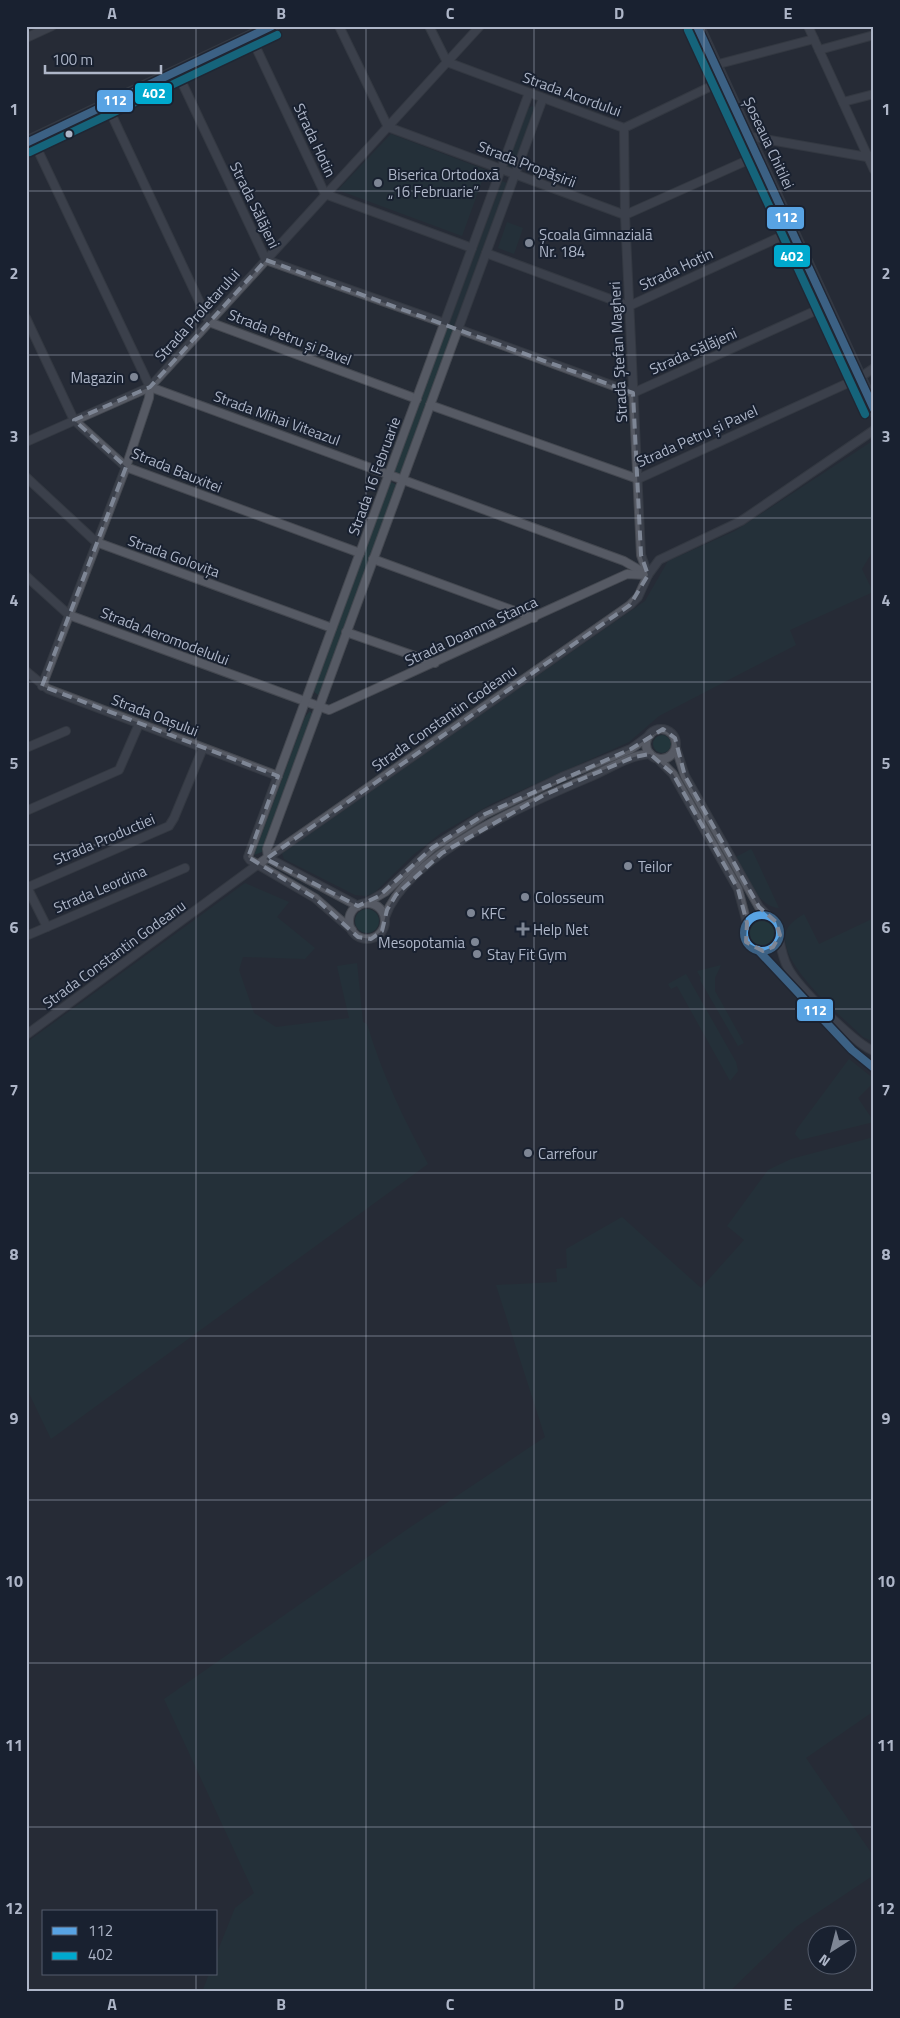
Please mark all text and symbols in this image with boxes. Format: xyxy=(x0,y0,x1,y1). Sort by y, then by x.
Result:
text: A xyxy=(107,1,117,25)
text: B xyxy=(276,1,286,25)
text: C xyxy=(446,1,455,25)
text: D xyxy=(614,1,624,25)
text: E xyxy=(784,1,793,25)
scale bar xyxy=(45,42,161,74)
text: 100 m xyxy=(52,48,93,71)
street label: Strada Acordului xyxy=(519,65,625,123)
line badge: 402 xyxy=(134,82,173,105)
text: 402 xyxy=(142,82,166,103)
line badge: 112 xyxy=(96,89,134,113)
text: 112 xyxy=(103,89,127,110)
street label: Șoseaua Chitilei xyxy=(738,93,800,193)
text: 1 xyxy=(10,97,18,121)
text: 1 xyxy=(882,97,890,121)
street label: Strada Hotin xyxy=(288,99,342,181)
unlabelled marker xyxy=(64,129,74,139)
street label: Strada Propășirii xyxy=(474,135,580,193)
street label: Strada Sălăjeni xyxy=(224,158,286,252)
place label: Biserica Ortodoxă „16 Februarie” xyxy=(388,163,500,203)
marker: Biserica Ortodoxă „16 Februarie” xyxy=(372,177,384,189)
line badge: 112 xyxy=(766,206,805,230)
text: 112 xyxy=(774,206,798,227)
place label: Școala Gimnazială Nr. 184 xyxy=(539,223,653,263)
marker: Școala Gimnazială Nr. 184 xyxy=(523,237,535,249)
street label: Strada Hotin xyxy=(635,242,717,296)
line badge: 402 xyxy=(773,244,811,268)
text: 402 xyxy=(780,245,804,266)
text: 2 xyxy=(10,261,18,285)
text: 2 xyxy=(882,261,890,285)
street label: Strada Proletarului xyxy=(149,263,245,367)
street label: Strada Ștefan Magheri xyxy=(603,281,633,423)
street label: Strada Petru și Pavel xyxy=(225,303,355,371)
street label: Strada Sălăjeni xyxy=(646,321,740,381)
place label: Magazin xyxy=(70,366,124,389)
marker: Magazin xyxy=(128,371,140,383)
street label: Strada Mihai Viteazul xyxy=(210,384,344,452)
street label: Strada Petru și Pavel xyxy=(633,399,761,473)
street label: Strada 16 Februarie xyxy=(342,414,406,538)
text: 3 xyxy=(10,424,18,448)
text: 3 xyxy=(882,424,890,448)
street label: Strada Bauxitei xyxy=(128,441,226,499)
street label: Strada Golovița xyxy=(125,529,224,583)
text: 4 xyxy=(10,588,19,612)
text: 4 xyxy=(882,588,891,612)
street label: Strada Doamna Stanca xyxy=(401,590,542,672)
street label: Strada Aeromodelului xyxy=(97,601,233,671)
street label: Strada Constantin Godeanu xyxy=(367,659,521,777)
street label: Strada Oașului xyxy=(108,688,202,742)
text: 5 xyxy=(10,751,19,775)
text: 5 xyxy=(882,751,891,775)
street label: Strada Productiei xyxy=(50,807,158,871)
place label: Teilor xyxy=(638,855,672,878)
street label: Strada Leordina xyxy=(50,859,151,919)
marker: Teilor xyxy=(622,860,634,872)
place label: Colosseum xyxy=(535,886,604,909)
marker: Colosseum xyxy=(519,891,531,903)
street label: Strada Constantin Godeanu xyxy=(37,894,191,1014)
place label: KFC xyxy=(481,902,505,925)
marker: KFC xyxy=(465,907,477,919)
text: 6 xyxy=(10,915,19,939)
text: 6 xyxy=(882,915,891,939)
place label: Help Net xyxy=(533,918,589,941)
marker: Help Net xyxy=(517,923,529,935)
place label: Mesopotamia xyxy=(378,931,465,954)
marker: Mesopotamia xyxy=(469,936,481,948)
place label: Stay Fit Gym xyxy=(487,943,567,966)
marker: Stay Fit Gym xyxy=(471,948,483,960)
line badge: 112 xyxy=(796,998,834,1022)
text: 112 xyxy=(803,999,827,1020)
text: 7 xyxy=(10,1078,18,1102)
text: 7 xyxy=(882,1078,890,1102)
place label: Carrefour xyxy=(538,1142,597,1165)
marker: Carrefour xyxy=(522,1147,534,1159)
text: 8 xyxy=(10,1242,19,1266)
text: 8 xyxy=(882,1242,891,1266)
text: 9 xyxy=(10,1406,19,1430)
text: 9 xyxy=(882,1406,891,1430)
text: 10 xyxy=(5,1569,23,1593)
text: 10 xyxy=(877,1569,895,1593)
text: 11 xyxy=(5,1733,23,1757)
text: 11 xyxy=(877,1733,895,1757)
text: 12 xyxy=(5,1896,23,1920)
text: 12 xyxy=(877,1896,895,1920)
legend xyxy=(42,1910,218,1976)
text: 112 xyxy=(88,1919,113,1942)
north arrow xyxy=(808,1926,858,1976)
text: 402 xyxy=(88,1943,113,1966)
text: N xyxy=(814,1950,834,1972)
text: A xyxy=(107,1992,117,2016)
text: B xyxy=(276,1992,286,2016)
text: C xyxy=(446,1992,455,2016)
text: D xyxy=(614,1992,624,2016)
text: E xyxy=(784,1992,793,2016)

